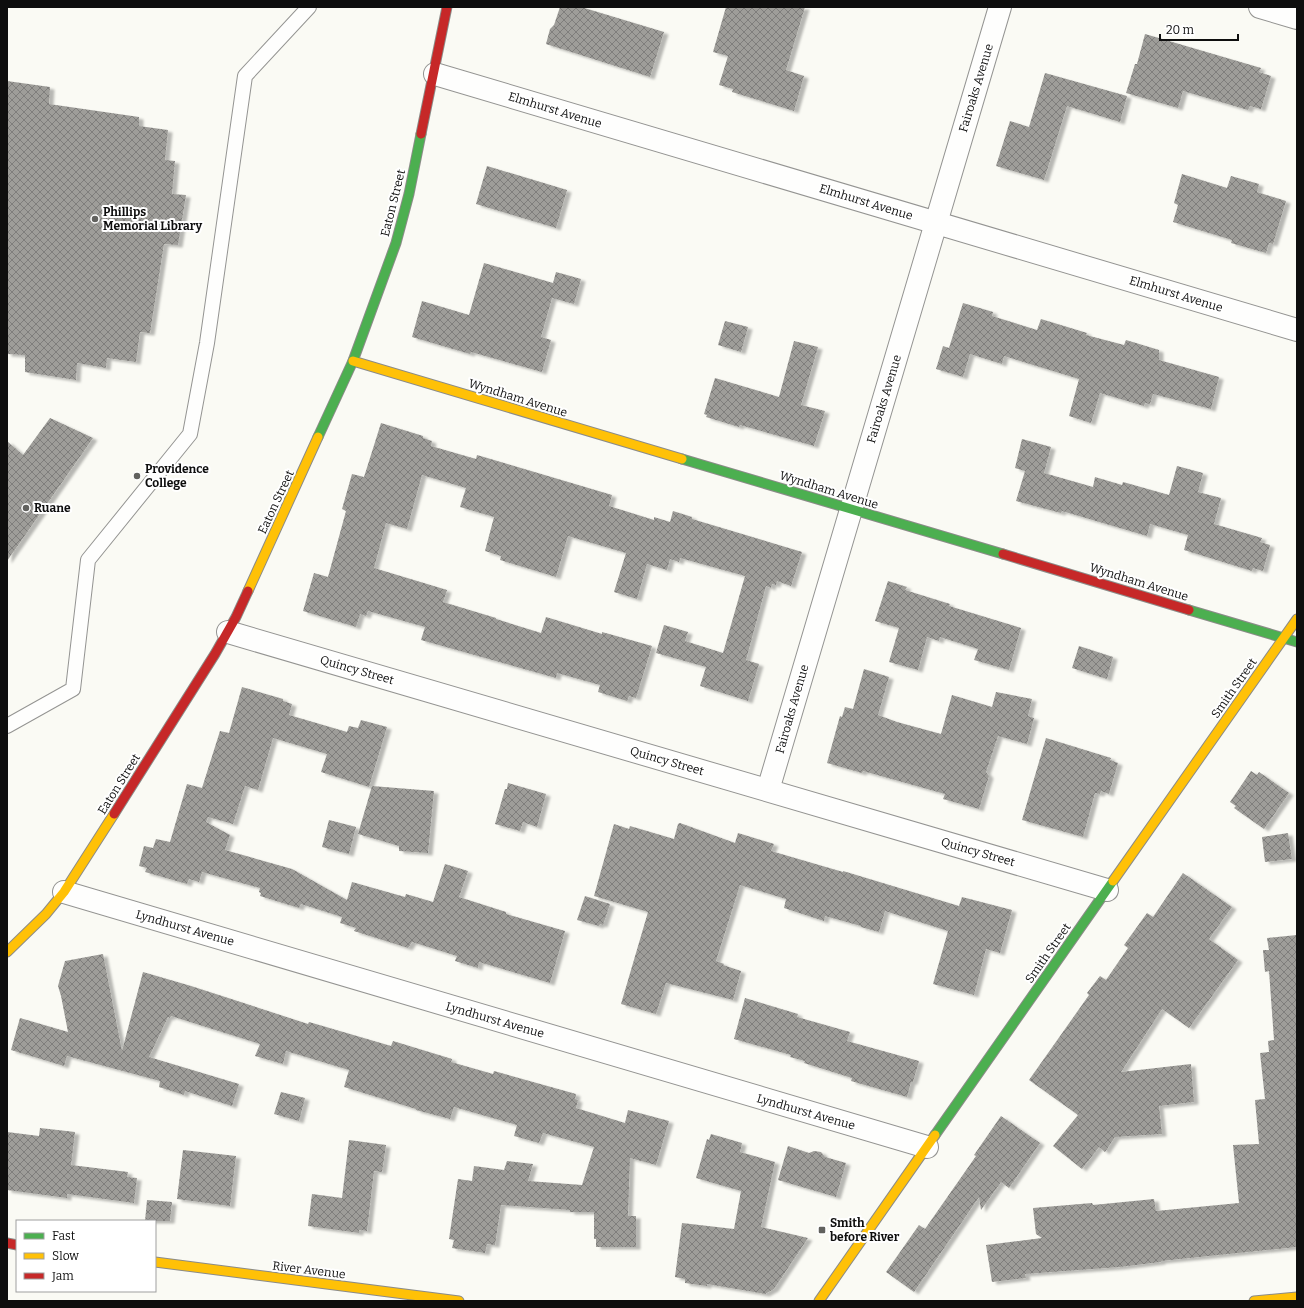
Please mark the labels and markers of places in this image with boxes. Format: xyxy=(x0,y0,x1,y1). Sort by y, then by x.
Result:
place label: Phillips Memorial Library xyxy=(103,205,203,233)
marker: Phillips Memorial Library xyxy=(90,214,100,224)
place label: Providence College xyxy=(145,462,209,490)
marker: Providence College xyxy=(132,471,142,481)
place label: Ruane xyxy=(34,501,71,515)
marker: Ruane xyxy=(21,503,31,513)
place label: Smith before River xyxy=(830,1216,900,1244)
marker: Smith before River xyxy=(817,1225,827,1235)

